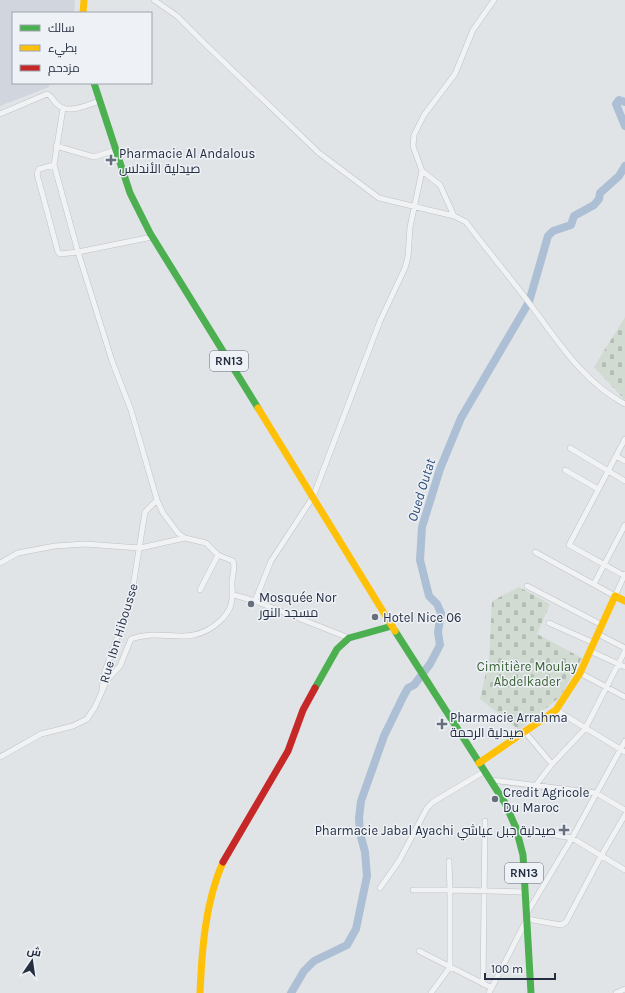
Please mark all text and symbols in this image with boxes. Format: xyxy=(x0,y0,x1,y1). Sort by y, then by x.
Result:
legend xyxy=(12,12,152,84)
text: سالك xyxy=(48,21,75,35)
text: بطيء xyxy=(48,41,77,58)
text: مزدحم xyxy=(48,61,80,76)
place label: Pharmacie Al Andalous صيدلية الأندلس xyxy=(119,146,256,176)
marker: Pharmacie Al Andalous صيدلية الأندلس xyxy=(106,155,116,165)
road number: RN13 xyxy=(210,351,248,371)
water label: Oued Outat xyxy=(404,456,439,524)
street label: Rue Ibn Hibousse xyxy=(96,581,141,685)
place label: Mosquée Nor مسجد النور xyxy=(258,590,337,620)
marker: Mosquée Nor مسجد النور xyxy=(246,599,256,609)
place label: Hotel Nice 06 xyxy=(383,610,461,625)
marker: Hotel Nice 06 xyxy=(370,612,380,622)
park label: Cimitière Moulay Abdelkader xyxy=(477,659,577,689)
place label: Pharmacie Arrahma صيدلية الرحمة xyxy=(450,710,568,740)
marker: Pharmacie Arrahma صيدلية الرحمة xyxy=(437,719,447,729)
place label: Credit Agricole Du Maroc xyxy=(503,785,590,815)
marker: Credit Agricole Du Maroc xyxy=(490,794,500,804)
place label: Pharmacie Jabal Ayachi صيدلية جبل عياشي xyxy=(315,823,556,841)
marker: Pharmacie Jabal Ayachi صيدلية جبل عياشي xyxy=(559,825,569,835)
road number: RN13 xyxy=(505,863,543,883)
north arrow xyxy=(12,941,52,981)
text: ش xyxy=(26,944,42,960)
scale bar xyxy=(485,955,555,981)
text: 100 m xyxy=(491,962,523,976)

